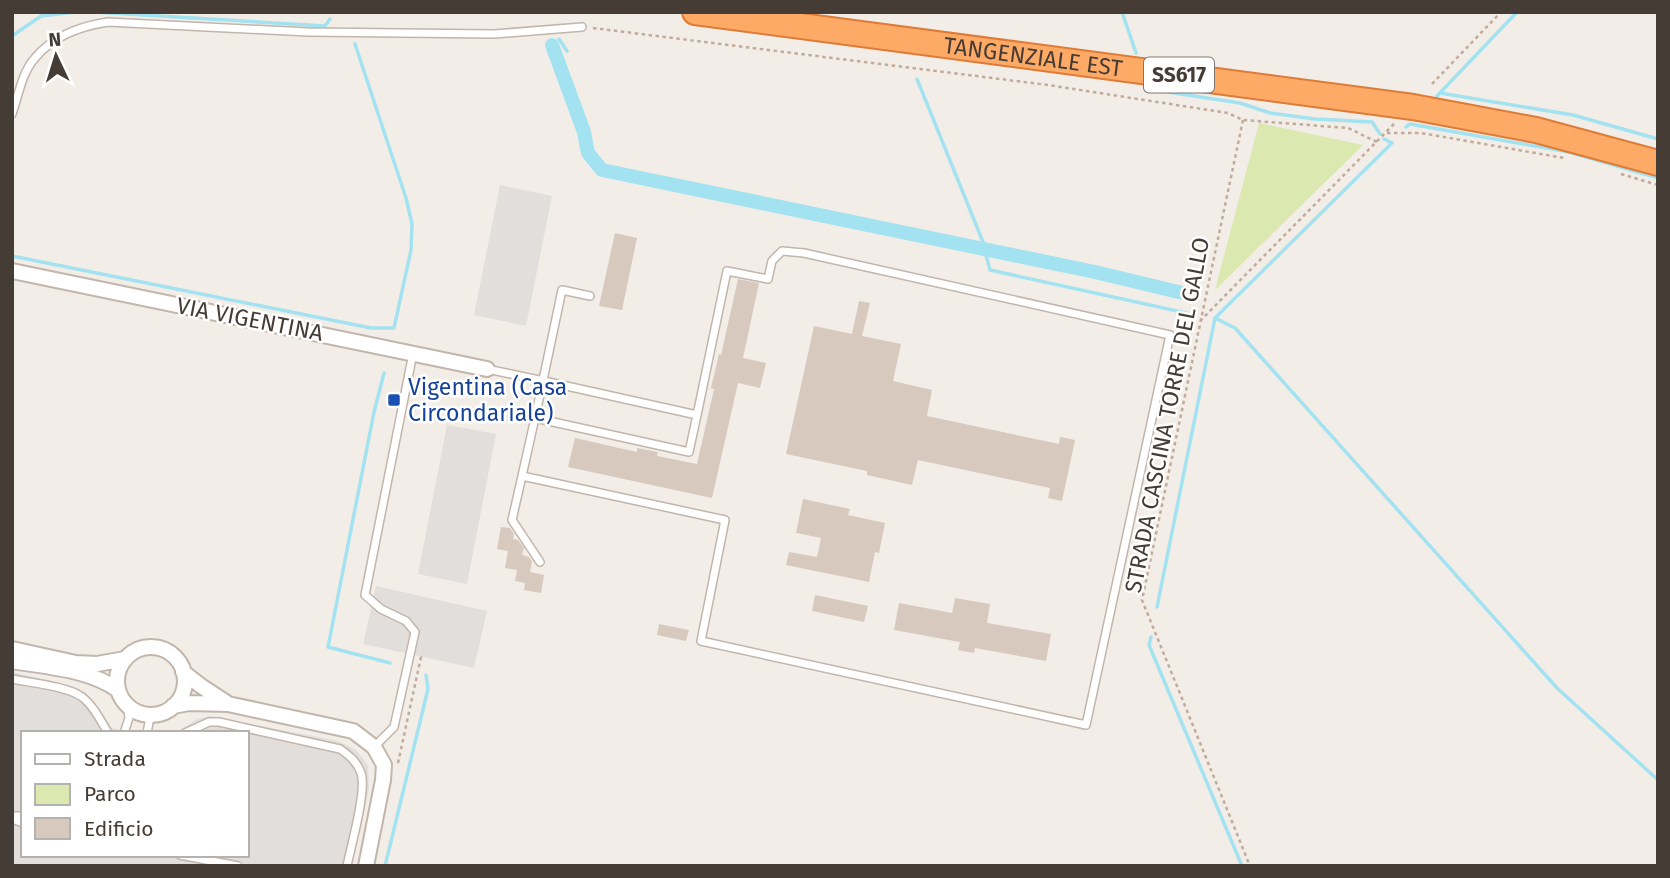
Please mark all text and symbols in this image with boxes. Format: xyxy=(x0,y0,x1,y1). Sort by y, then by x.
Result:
north arrow xyxy=(21,21,91,91)
text: N xyxy=(48,28,62,51)
street label: TANGENZIALE EST xyxy=(942,31,1124,82)
road number: SS617 xyxy=(1144,57,1214,92)
street label: STRADA CASCINA TORRE DEL GALLO xyxy=(1119,235,1215,595)
street label: VIA VIGENTINA xyxy=(174,291,326,347)
place label: Vigentina (Casa Circondariale) xyxy=(408,373,567,427)
marker: Vigentina (Casa Circondariale) xyxy=(386,392,402,408)
legend xyxy=(21,731,248,857)
text: Strada xyxy=(84,746,146,772)
text: Parco xyxy=(84,781,136,807)
text: Edificio xyxy=(84,816,154,842)

